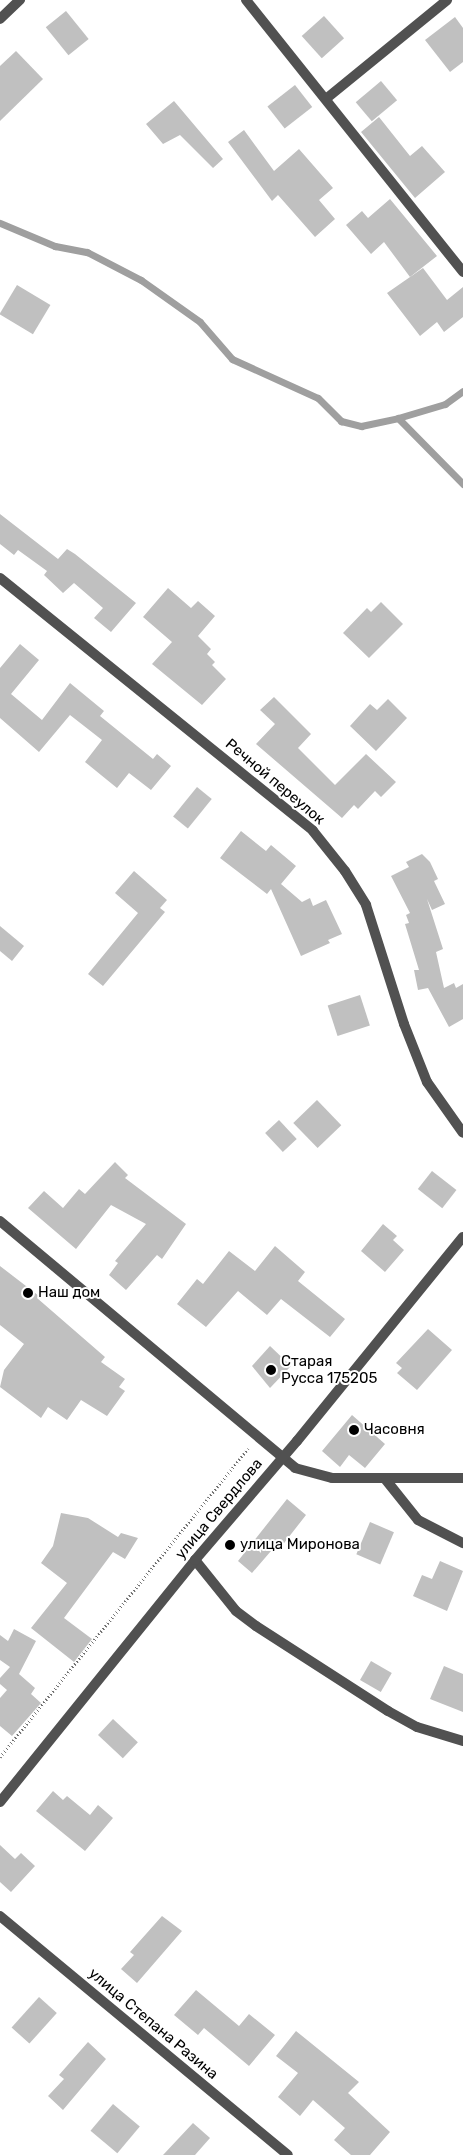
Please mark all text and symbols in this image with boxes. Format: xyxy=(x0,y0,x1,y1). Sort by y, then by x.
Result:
street label: Речной переулок xyxy=(222,735,328,829)
place label: Наш дом xyxy=(38,1284,100,1302)
marker: Наш дом xyxy=(22,1287,34,1299)
place label: Старая Русса 175205 xyxy=(281,1352,377,1387)
marker: Старая Русса 175205 xyxy=(265,1364,277,1376)
place label: Часовня xyxy=(364,1421,425,1439)
marker: Часовня xyxy=(348,1424,360,1436)
street label: улица Свердлова xyxy=(172,1455,266,1563)
place label: улица Миронова xyxy=(240,1536,360,1554)
marker: улица Миронова xyxy=(224,1539,236,1551)
street label: улица Степана Разина xyxy=(85,1965,221,2083)

